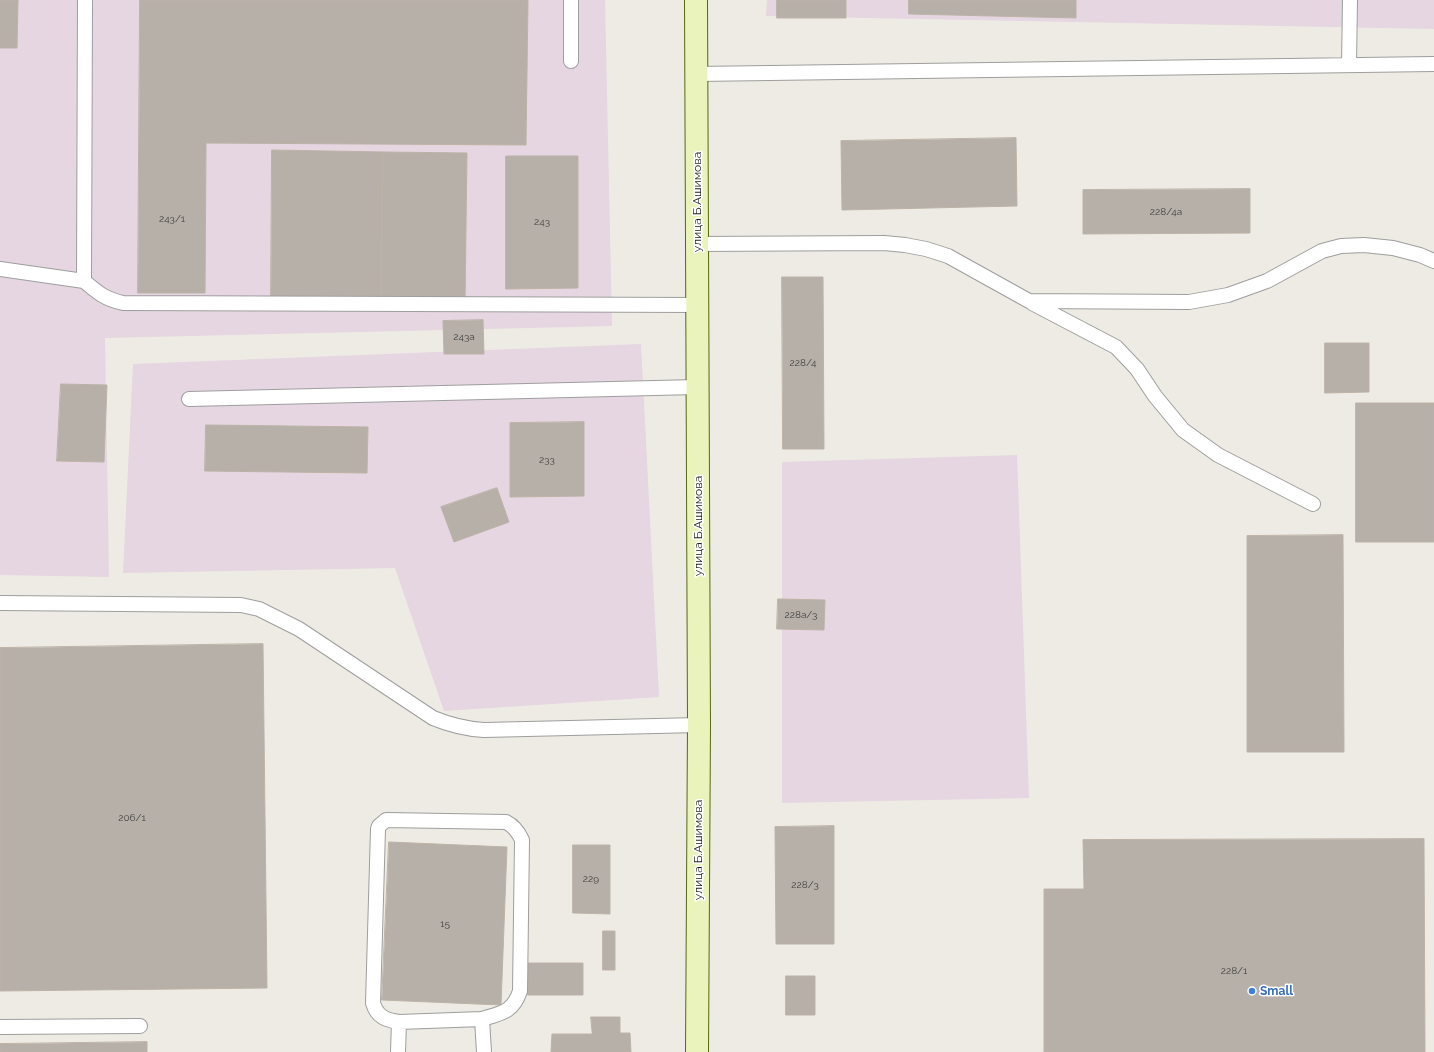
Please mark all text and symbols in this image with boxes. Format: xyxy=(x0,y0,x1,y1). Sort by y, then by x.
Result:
street label: улица Б.Ашимова xyxy=(690,152,704,252)
house number: 228/4а xyxy=(1150,206,1182,218)
house number: 243/1 xyxy=(159,213,185,225)
house number: 243 xyxy=(534,216,550,228)
house number: 243а xyxy=(453,331,475,343)
house number: 228/4 xyxy=(790,357,816,369)
house number: 233 xyxy=(539,454,555,466)
street label: улица Б.Ашимова xyxy=(691,476,705,576)
house number: 228а/3 xyxy=(785,609,817,621)
street label: улица Б.Ашимова xyxy=(691,800,705,900)
house number: 206/1 xyxy=(118,812,146,824)
house number: 229 xyxy=(583,873,599,885)
house number: 228/3 xyxy=(791,879,819,891)
house number: 15 xyxy=(440,918,450,930)
house number: 228/1 xyxy=(1221,965,1247,977)
place label: Small xyxy=(1260,984,1293,998)
marker: Small xyxy=(1247,986,1257,996)

